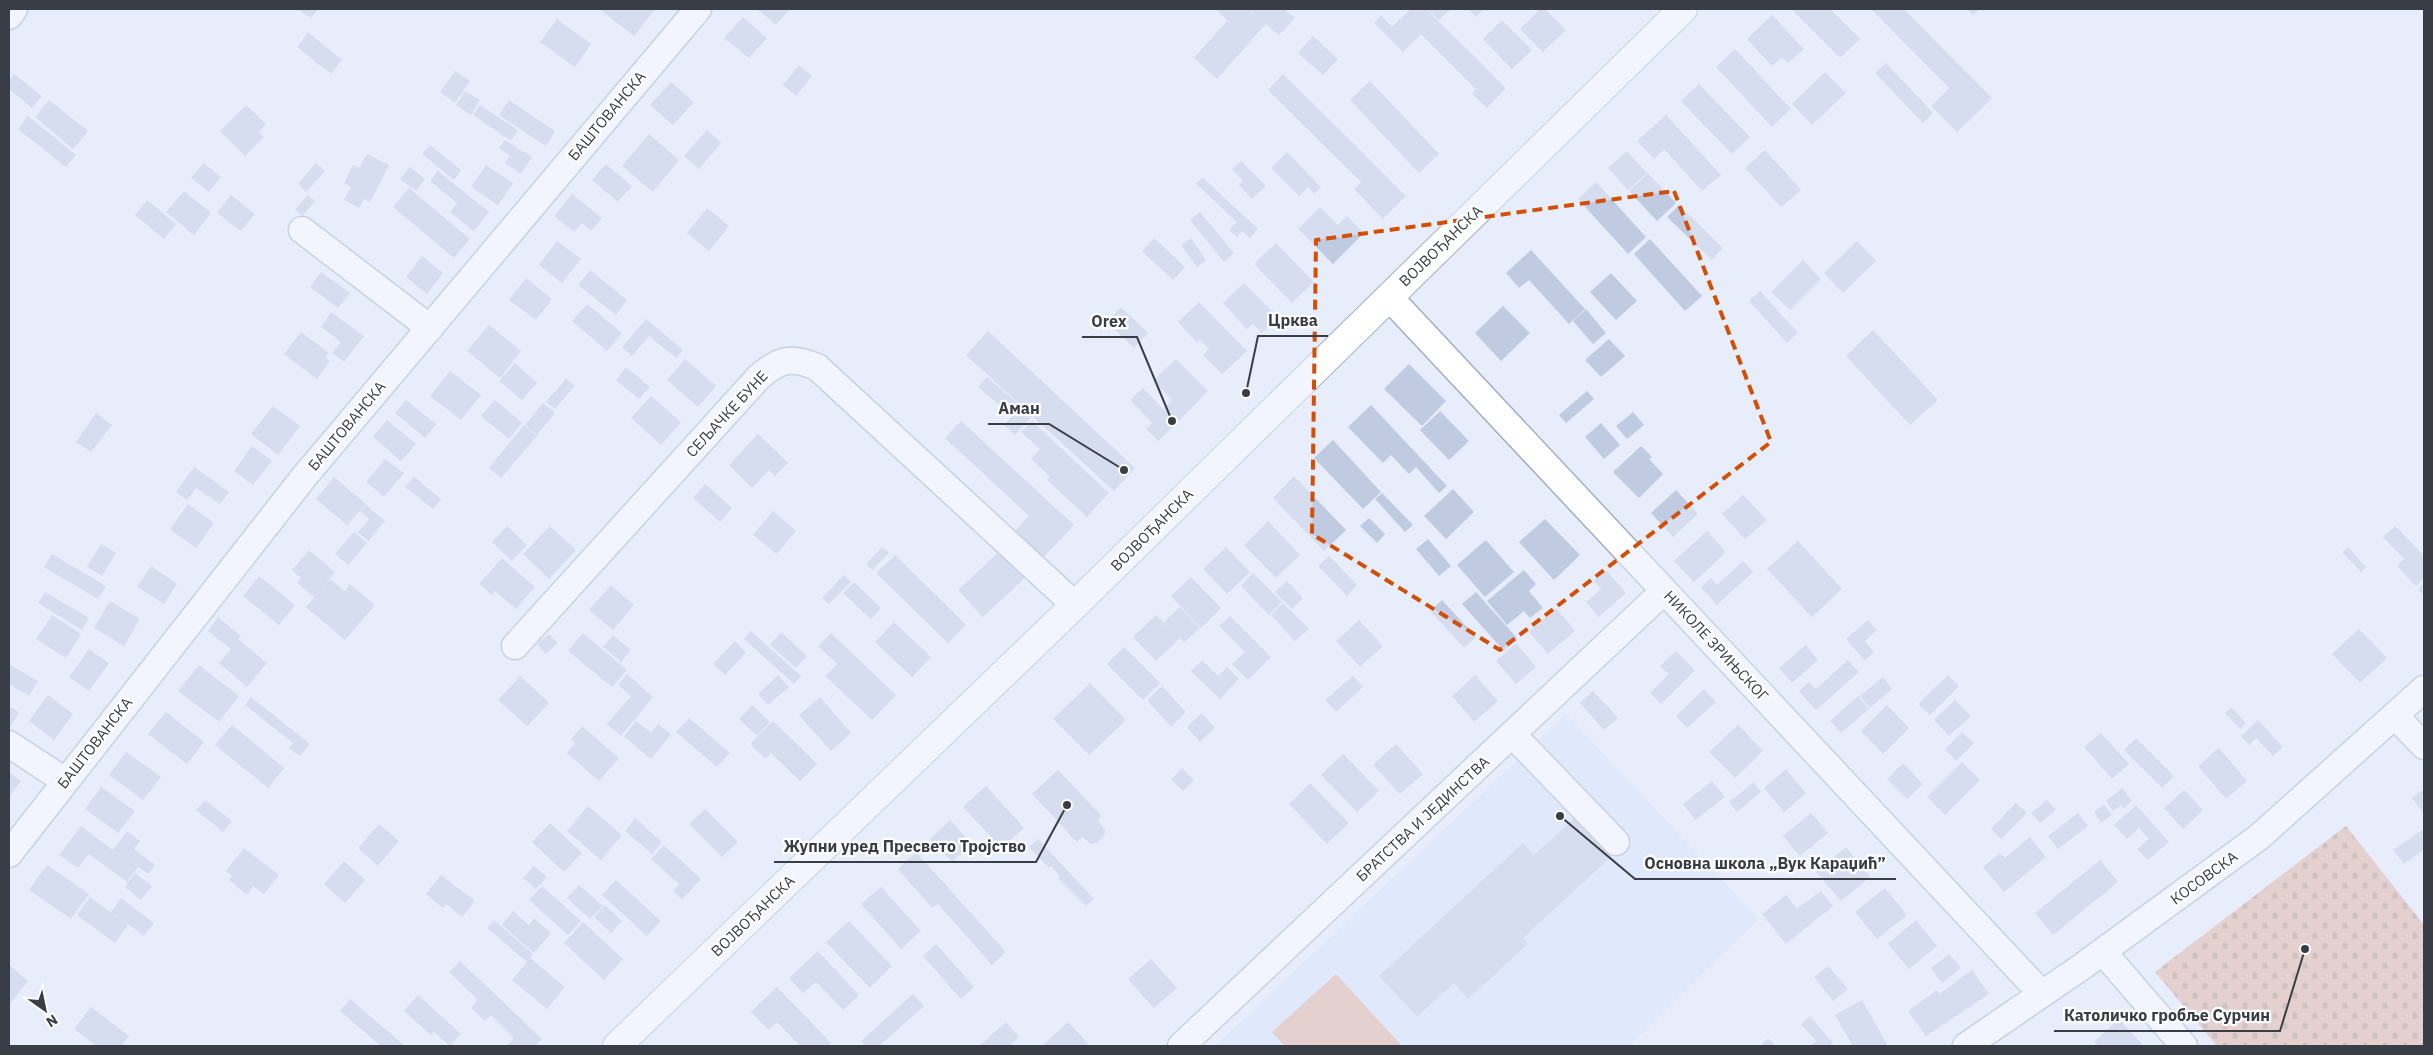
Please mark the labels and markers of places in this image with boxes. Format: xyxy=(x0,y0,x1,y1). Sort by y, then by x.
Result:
callout: Црква xyxy=(1258,305,1328,336)
callout: Orex xyxy=(1082,306,1137,337)
callout: Аман xyxy=(988,393,1049,424)
callout: Жупни уред Пресвето Тројство xyxy=(774,831,1036,862)
callout: Основна школа „Вук Караџић” xyxy=(1635,848,1896,879)
callout: Католичко гробље Сурчин xyxy=(2054,1000,2280,1031)

